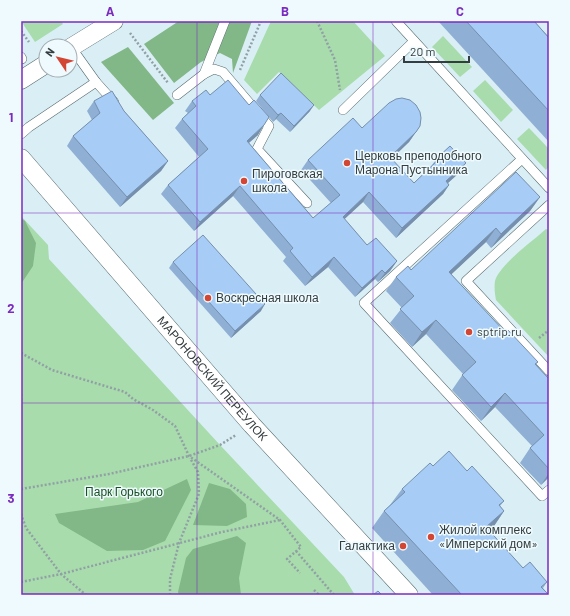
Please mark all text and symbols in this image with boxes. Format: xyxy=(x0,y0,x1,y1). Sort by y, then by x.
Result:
text: A xyxy=(106,3,115,19)
text: B xyxy=(281,3,289,19)
text: C xyxy=(456,3,464,19)
north arrow xyxy=(38,38,78,78)
scale bar xyxy=(404,38,469,64)
text: 20 m xyxy=(410,44,436,58)
text: N xyxy=(42,45,57,59)
text: 1 xyxy=(9,109,13,125)
place label: Церковь преподобного Марона Пустынника xyxy=(355,148,482,177)
marker: Церковь преподобного Марона Пустынника xyxy=(342,158,352,168)
place label: Пироговская школа xyxy=(252,166,322,194)
marker: Пироговская школа xyxy=(239,176,249,186)
place label: Воскресная школа xyxy=(216,290,319,305)
marker: Воскресная школа xyxy=(203,293,213,303)
text: 2 xyxy=(7,300,15,316)
street label: МАРОНОВСКИЙ ПЕРЕУЛОК xyxy=(155,313,271,443)
place label: sptrip.ru xyxy=(477,324,522,338)
marker: sptrip.ru xyxy=(464,327,474,337)
park label: Парк Горького xyxy=(85,484,163,499)
text: 3 xyxy=(7,490,15,506)
place label: Жилой комплекс «Имперский дом» xyxy=(439,522,538,551)
marker: Жилой комплекс «Имперский дом» xyxy=(426,532,436,542)
place label: Галактика xyxy=(339,538,395,552)
marker: Галактика xyxy=(398,541,408,551)

